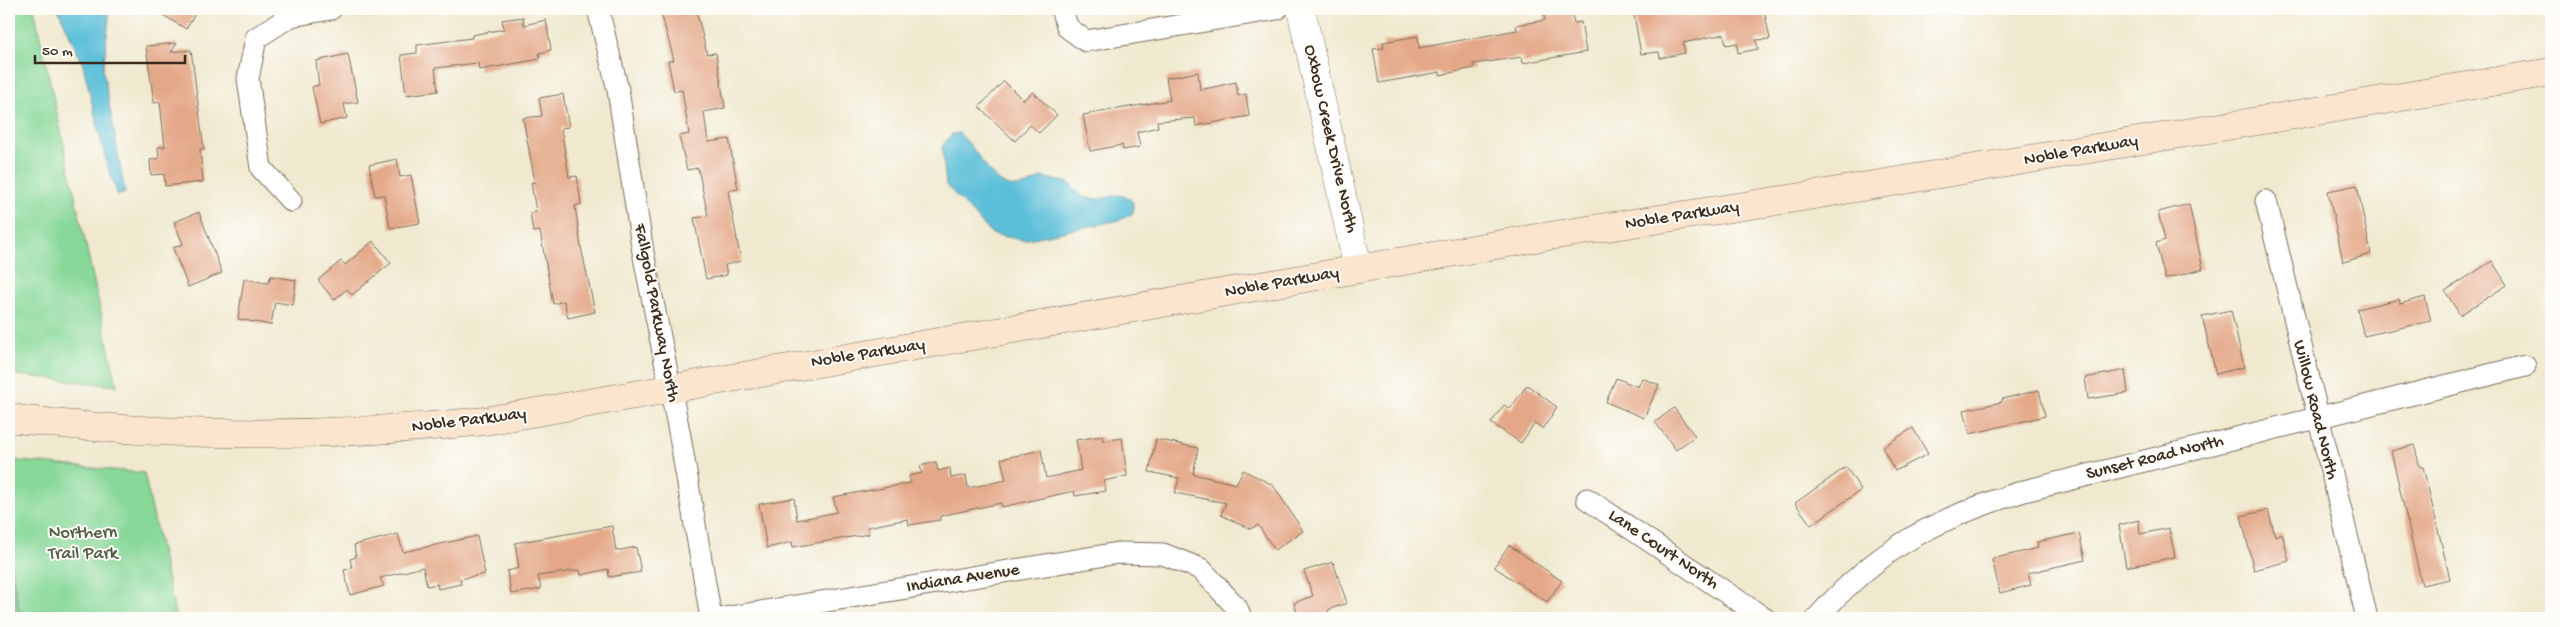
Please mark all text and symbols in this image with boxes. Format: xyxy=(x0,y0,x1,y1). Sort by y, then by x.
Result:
scale bar xyxy=(35,32,185,64)
text: 50 m xyxy=(42,43,73,61)
street label: Oxbow Creek Drive North xyxy=(1298,43,1362,235)
street label: Noble Parkway xyxy=(2022,131,2140,171)
street label: Noble Parkway xyxy=(1623,197,1741,235)
street label: Fallgold Parkway North xyxy=(628,221,684,404)
street label: Noble Parkway xyxy=(1223,263,1341,303)
street label: Noble Parkway xyxy=(809,335,927,373)
street label: Willow Road North xyxy=(2288,338,2343,482)
street label: Noble Parkway xyxy=(411,404,528,438)
street label: Sunset Road North xyxy=(2084,431,2226,485)
street label: Lane Court North xyxy=(1604,505,1722,595)
park label: Northern Trail Park xyxy=(47,523,120,565)
street label: Indiana Avenue xyxy=(905,560,1022,598)

